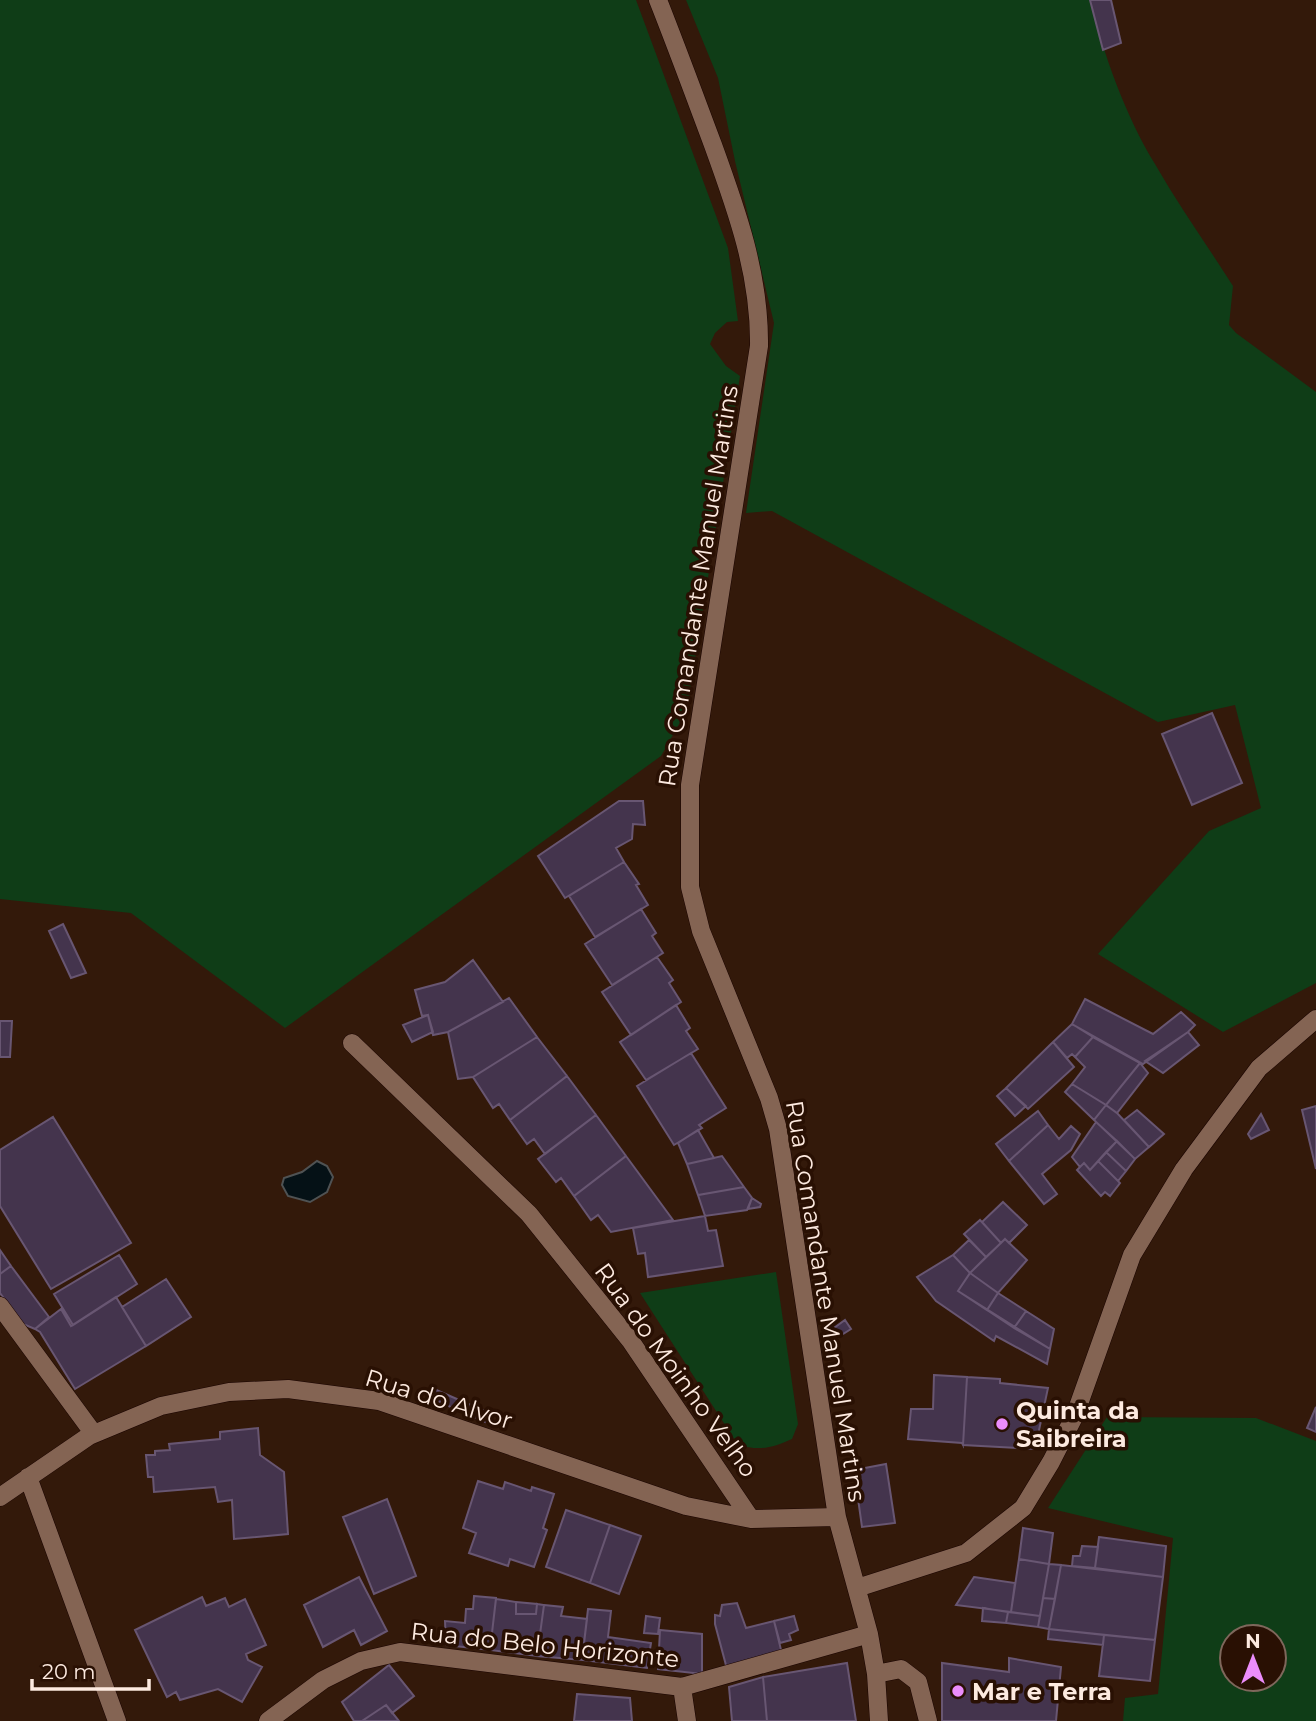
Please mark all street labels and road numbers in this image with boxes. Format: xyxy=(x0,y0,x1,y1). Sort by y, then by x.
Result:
street label: Rua Comandante Manuel Martins xyxy=(652,383,744,789)
street label: Rua Comandante Manuel Martins xyxy=(780,1098,872,1504)
street label: Rua do Moinho Velho xyxy=(589,1257,763,1483)
street label: Rua do Alvor xyxy=(362,1363,516,1435)
street label: Rua do Belo Horizonte xyxy=(409,1616,681,1674)

